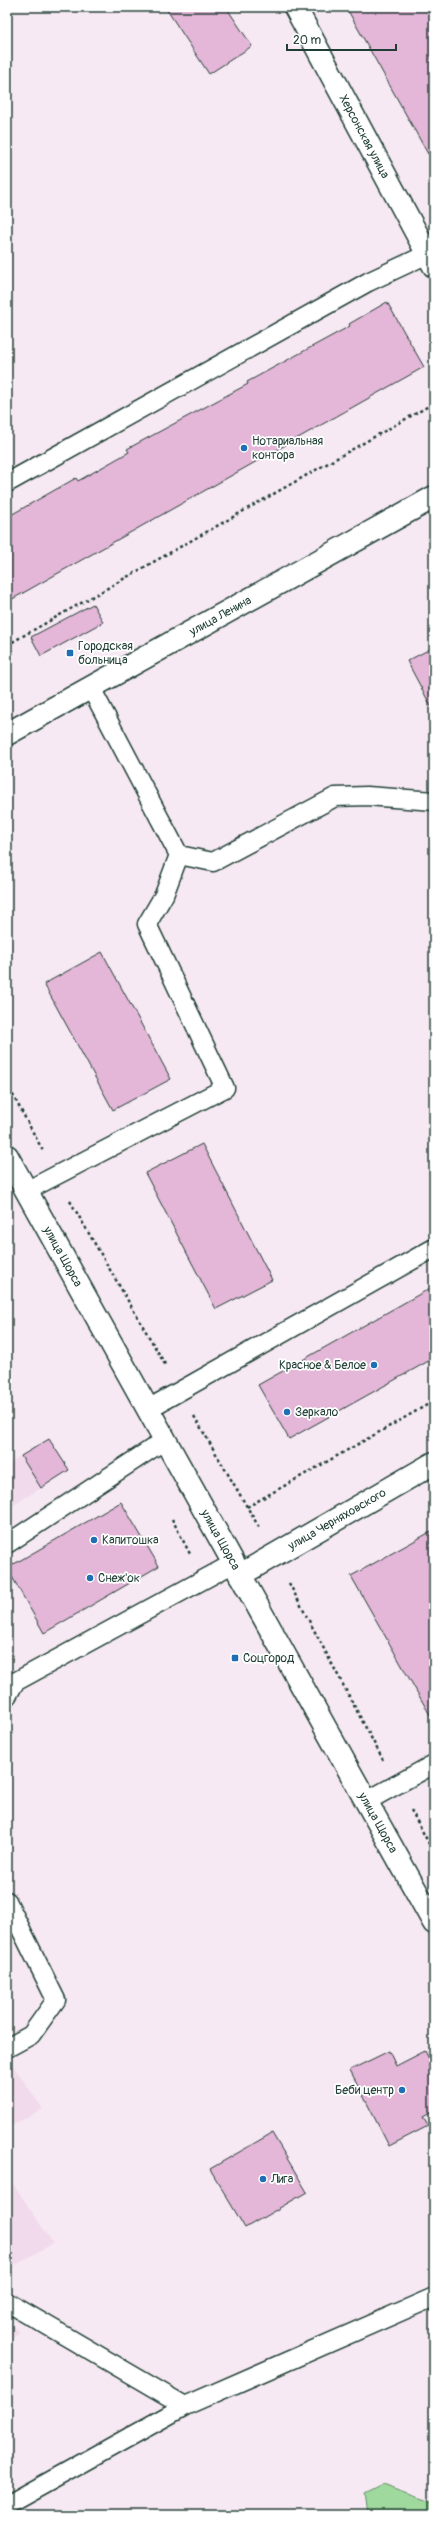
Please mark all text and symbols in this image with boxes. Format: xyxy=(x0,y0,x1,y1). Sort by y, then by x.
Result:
scale bar xyxy=(287,26,396,52)
text: 20 m xyxy=(293,33,322,48)
street label: Херсонская улица xyxy=(336,92,393,181)
place label: Нотариальная контора xyxy=(252,434,324,463)
marker: Нотариальная контора xyxy=(239,443,249,453)
street label: улица Ленина xyxy=(186,592,254,639)
place label: Городская больница xyxy=(78,639,133,668)
marker: Городская больница xyxy=(65,648,75,658)
street label: улица Щорса xyxy=(40,1223,86,1290)
place label: Красное & Белое xyxy=(279,1358,366,1373)
marker: Красное & Белое xyxy=(369,1360,379,1370)
place label: Зеркало xyxy=(295,1405,339,1420)
marker: Зеркало xyxy=(282,1407,292,1417)
street label: улица Черняховского xyxy=(284,1485,389,1554)
street label: улица Щорса xyxy=(197,1506,244,1573)
place label: Капитошка xyxy=(102,1533,159,1548)
marker: Капитошка xyxy=(89,1535,99,1545)
place label: Снеж'ок xyxy=(98,1571,140,1586)
marker: Снеж'ок xyxy=(85,1573,95,1583)
place label: Соцгород xyxy=(243,1651,295,1666)
marker: Соцгород xyxy=(230,1653,240,1663)
street label: улица Щорса xyxy=(355,1789,401,1856)
place label: Беби центр xyxy=(335,2083,394,2098)
marker: Беби центр xyxy=(397,2085,407,2095)
place label: Лига xyxy=(270,2172,294,2187)
marker: Лига xyxy=(258,2174,268,2184)

